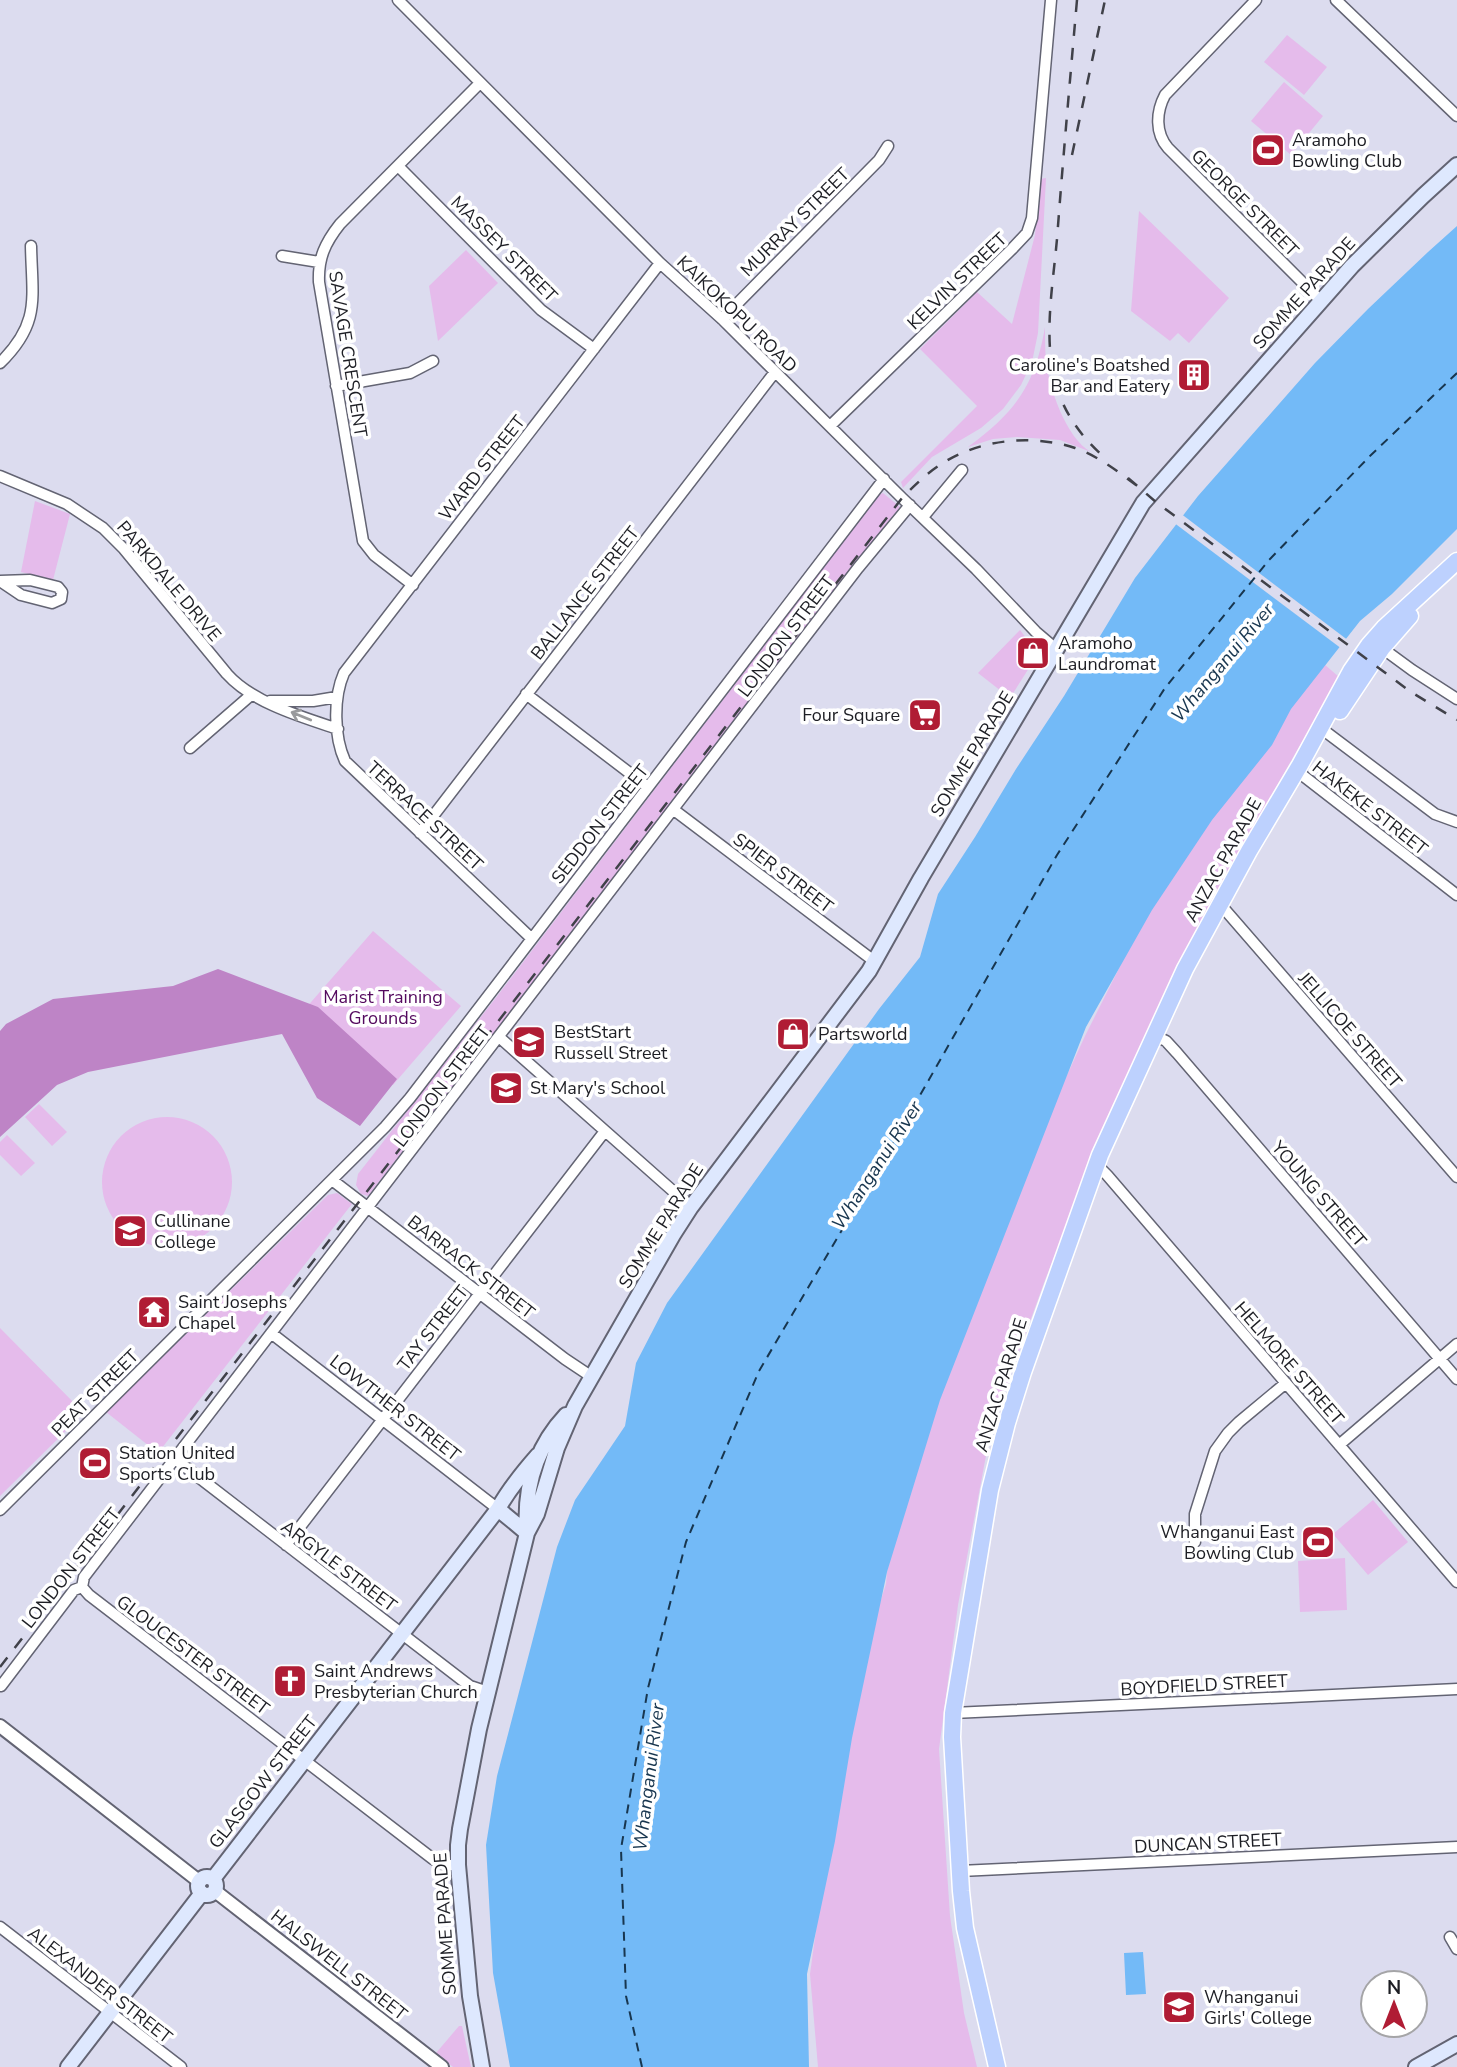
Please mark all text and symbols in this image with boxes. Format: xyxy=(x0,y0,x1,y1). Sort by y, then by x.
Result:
place label: Aramoho Bowling Club xyxy=(1292,128,1402,173)
sports icon: Aramoho Bowling Club xyxy=(1249,131,1287,169)
street label: GEORGE STREET xyxy=(1186,144,1304,262)
street label: MURRAY STREET xyxy=(735,162,855,282)
street label: MASSEY STREET xyxy=(445,190,563,308)
street label: KELVIN STREET xyxy=(902,227,1012,335)
street label: SOMME PARADE xyxy=(1247,232,1361,354)
street label: KAIKOKOPU ROAD xyxy=(672,250,802,378)
street label: SAVAGE CRESCENT xyxy=(323,269,373,439)
place label: Caroline's Boatshed Bar and Eatery xyxy=(1009,353,1171,398)
building icon: Caroline's Boatshed Bar and Eatery xyxy=(1175,356,1213,394)
street label: WARD STREET xyxy=(433,410,531,526)
street label: PARKDALE DRIVE xyxy=(111,516,227,646)
street label: BALLANCE STREET xyxy=(525,521,645,665)
street label: LONDON STREET xyxy=(732,570,840,702)
water label: Whanganui River xyxy=(1165,597,1281,728)
place label: Aramoho Laundromat xyxy=(1058,631,1156,676)
shop icon: Aramoho Laundromat xyxy=(1014,634,1052,672)
street label: SOMME PARADE xyxy=(925,687,1019,821)
supermarket icon: Four Square xyxy=(906,696,944,734)
place label: Four Square xyxy=(802,703,900,727)
one-way arrow xyxy=(291,709,313,722)
street label: HAKEKE STREET xyxy=(1307,755,1433,861)
street label: TERRACE STREET xyxy=(362,756,488,876)
street label: SEDDON STREET xyxy=(546,759,654,889)
street label: ANZAC PARADE xyxy=(1179,794,1267,926)
street label: SPIER STREET xyxy=(728,827,838,919)
street label: JELLICOE STREET xyxy=(1292,966,1407,1093)
park label: Marist Training Grounds xyxy=(323,985,443,1030)
shop icon: Partsworld xyxy=(774,1015,812,1053)
street label: LONDON STREET xyxy=(388,1020,496,1152)
place label: BestStart Russell Street xyxy=(554,1020,668,1065)
place label: Partsworld xyxy=(818,1022,907,1046)
school or university icon: BestStart Russell Street xyxy=(510,1023,548,1061)
school or university icon: St Mary's School xyxy=(487,1069,525,1107)
place label: St Mary's School xyxy=(530,1076,666,1100)
water label: Whanganui River xyxy=(826,1095,929,1235)
street label: YOUNG STREET xyxy=(1266,1135,1372,1252)
street label: SOMME PARADE xyxy=(613,1159,709,1293)
place label: Cullinane College xyxy=(154,1209,230,1254)
street label: BARRACK STREET xyxy=(402,1210,540,1324)
school or university icon: Cullinane College xyxy=(111,1212,149,1250)
street label: TAY STREET xyxy=(392,1280,474,1376)
place label: Saint Josephs Chapel xyxy=(178,1290,287,1335)
temple icon: Saint Josephs Chapel xyxy=(135,1293,173,1331)
street label: HELMORE STREET xyxy=(1229,1296,1349,1430)
street label: ANZAC PARADE xyxy=(969,1315,1033,1455)
street label: PEAT STREET xyxy=(46,1344,144,1442)
street label: LOWTHER STREET xyxy=(325,1349,465,1467)
place label: Station United Sports Club xyxy=(119,1441,235,1486)
sports icon: Station United Sports Club xyxy=(76,1444,114,1482)
street label: LONDON STREET xyxy=(16,1503,126,1633)
street label: ARGYLE STREET xyxy=(276,1515,402,1618)
place label: Whanganui East Bowling Club xyxy=(1160,1520,1295,1565)
sports icon: Whanganui East Bowling Club xyxy=(1299,1523,1337,1561)
street label: GLOUCESTER STREET xyxy=(112,1590,274,1721)
place label: Saint Andrews Presbyterian Church xyxy=(314,1659,478,1704)
church icon: Saint Andrews Presbyterian Church xyxy=(271,1662,309,1700)
street label: BOYDFIELD STREET xyxy=(1120,1669,1288,1701)
water label: Whanganui River xyxy=(627,1701,671,1852)
street label: GLASGOW STREET xyxy=(203,1710,323,1854)
street label: DUNCAN STREET xyxy=(1134,1827,1283,1859)
street label: SOMME PARADE xyxy=(428,1852,462,1996)
street label: HALSWELL STREET xyxy=(266,1904,412,2026)
street label: ALEXANDER STREET xyxy=(23,1921,177,2049)
north arrow xyxy=(1359,1969,1429,2039)
text: N xyxy=(1387,1975,1401,2001)
place label: Whanganui Girls' College xyxy=(1204,1985,1312,2030)
school or university icon: Whanganui Girls' College xyxy=(1160,1988,1198,2026)

